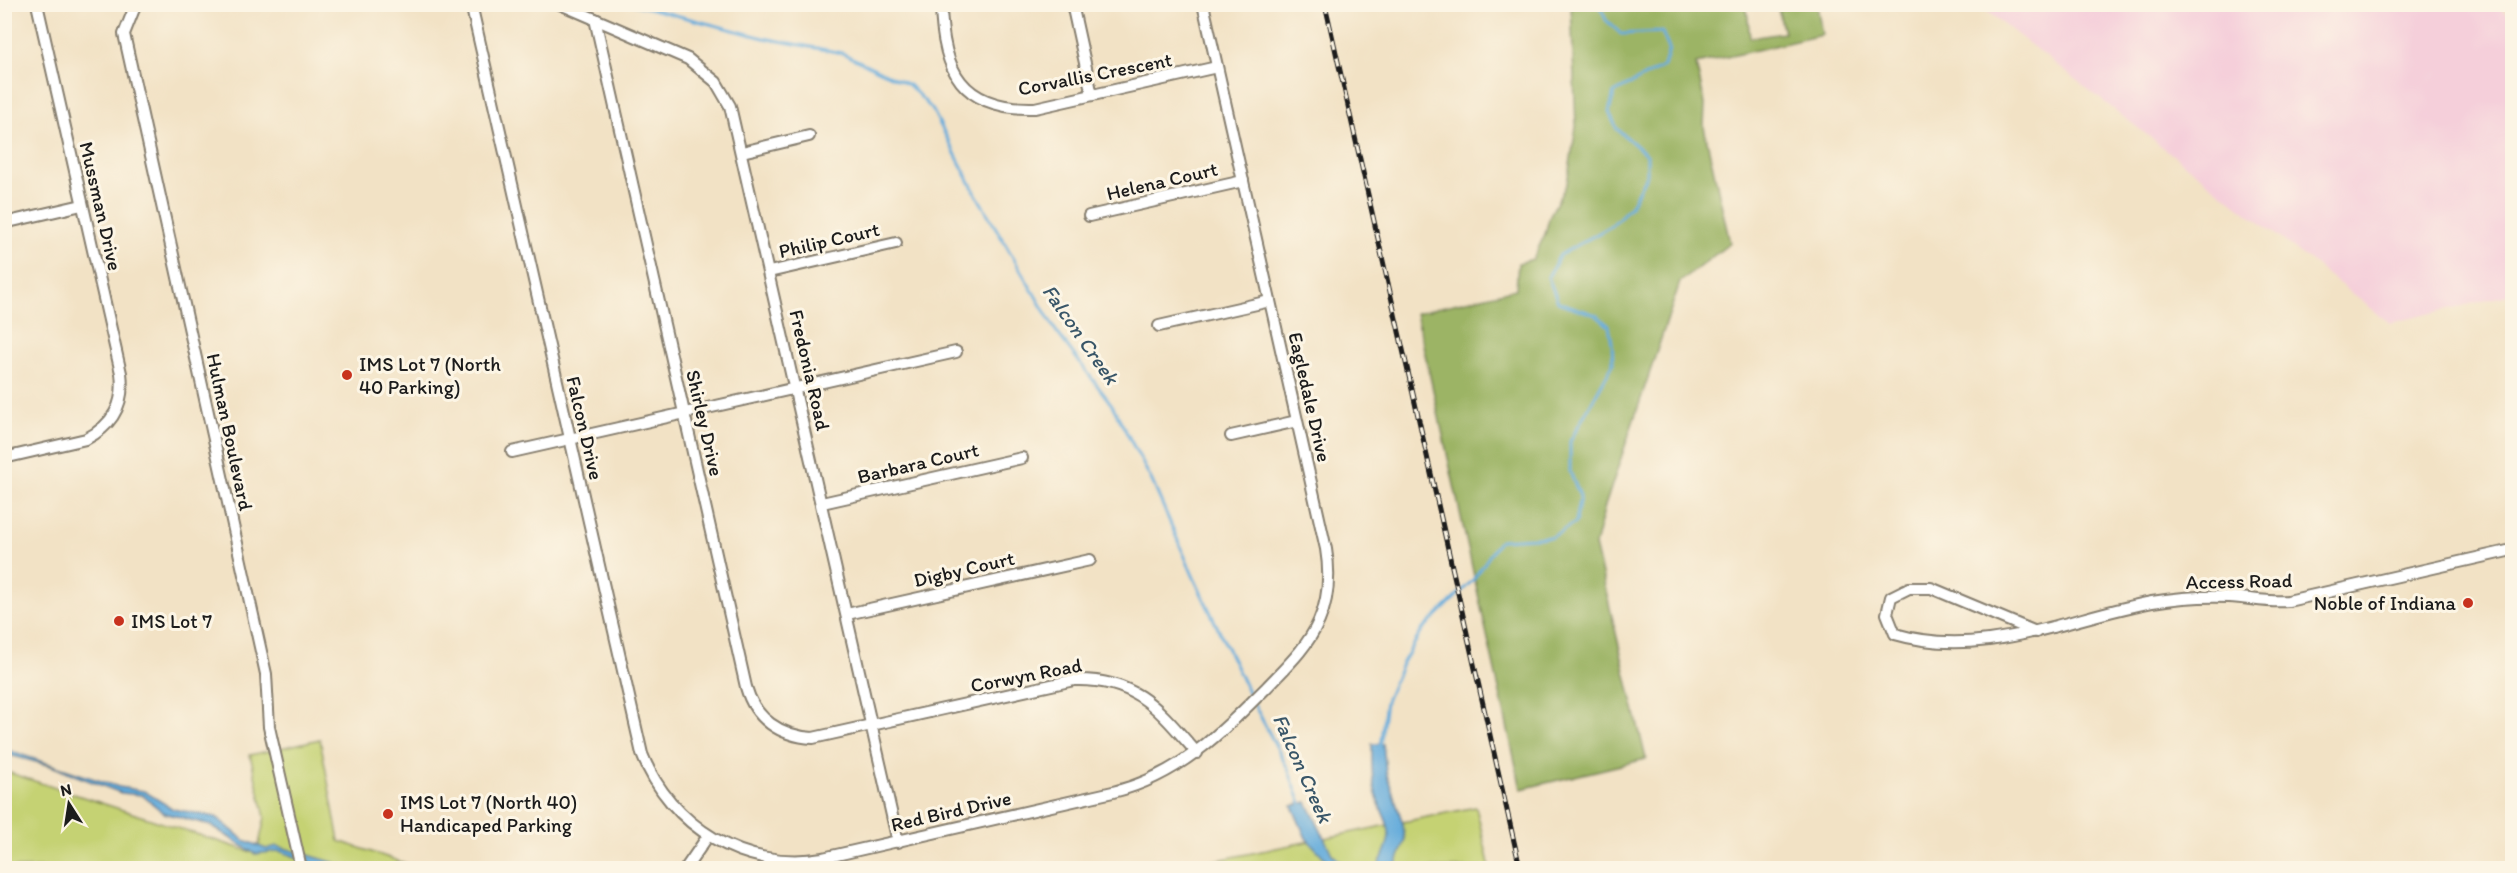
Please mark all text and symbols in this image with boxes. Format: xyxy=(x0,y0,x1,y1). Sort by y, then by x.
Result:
street label: Corvallis Crescent xyxy=(1016,47,1174,101)
street label: Mussman Drive xyxy=(74,139,128,273)
street label: Helena Court xyxy=(1104,157,1220,205)
street label: Philip Court xyxy=(776,217,882,263)
water label: Falcon Creek xyxy=(1037,279,1125,390)
street label: Fredonia Road xyxy=(784,307,836,433)
street label: Eagledale Drive xyxy=(1283,330,1337,464)
street label: Hulman Boulevard xyxy=(202,351,258,513)
place label: IMS Lot 7 (North 40 Parking) xyxy=(359,352,501,399)
marker: IMS Lot 7 (North 40 Parking) xyxy=(340,368,354,382)
street label: Shirley Drive xyxy=(681,368,729,478)
street label: Falcon Drive xyxy=(561,374,609,482)
street label: Barbara Court xyxy=(855,437,982,489)
street label: Digby Court xyxy=(911,546,1017,592)
street label: Access Road xyxy=(2186,568,2293,594)
place label: Noble of Indiana xyxy=(2314,591,2457,615)
marker: Noble of Indiana xyxy=(2461,596,2475,610)
place label: IMS Lot 7 xyxy=(131,609,212,633)
marker: IMS Lot 7 xyxy=(112,614,126,628)
street label: Corwyn Road xyxy=(968,652,1084,698)
water label: Falcon Creek xyxy=(1268,710,1339,827)
north arrow xyxy=(39,774,99,834)
text: N xyxy=(59,779,73,800)
street label: Red Bird Drive xyxy=(888,785,1014,837)
place label: IMS Lot 7 (North 40) Handicaped Parking xyxy=(400,790,577,837)
marker: IMS Lot 7 (North 40) Handicaped Parking xyxy=(381,807,395,821)

